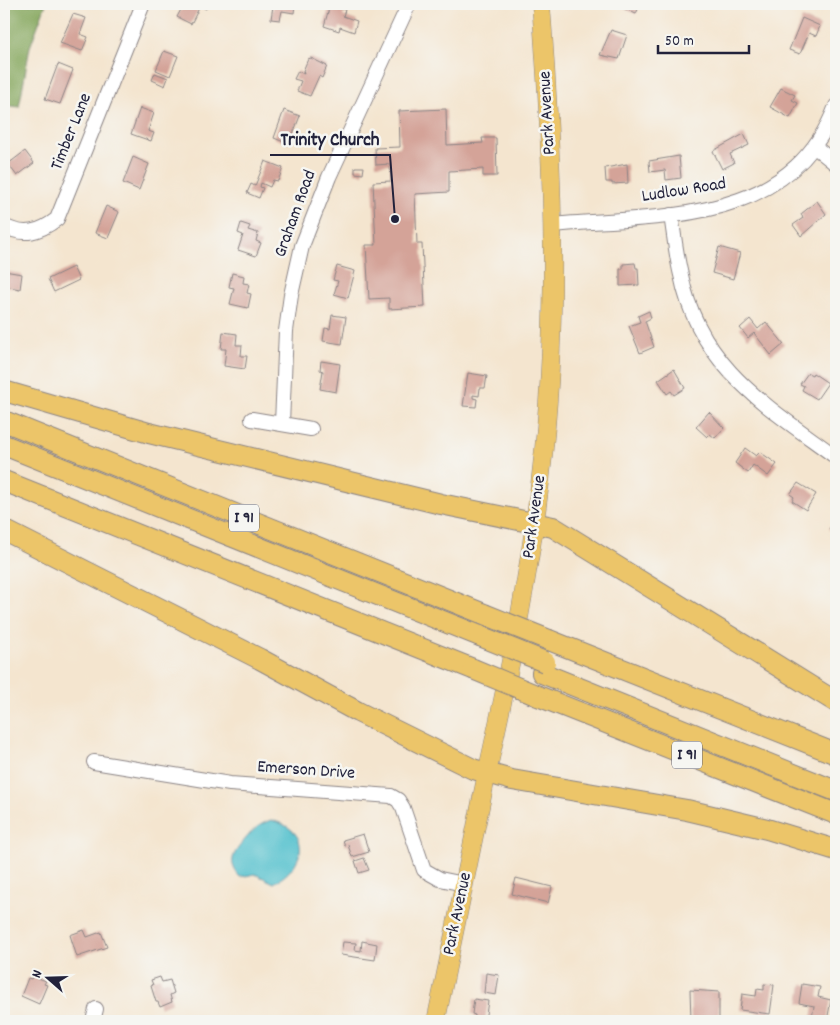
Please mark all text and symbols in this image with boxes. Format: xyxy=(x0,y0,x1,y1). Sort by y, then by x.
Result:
scale bar xyxy=(658,22,749,54)
text: 50 m xyxy=(665,31,694,53)
street label: Park Avenue xyxy=(533,70,563,156)
street label: Timber Lane xyxy=(45,90,99,174)
callout: Trinity Church xyxy=(270,121,390,155)
text: Trinity Church xyxy=(280,128,380,155)
street label: Graham Road xyxy=(269,167,323,261)
street label: Ludlow Road xyxy=(640,172,728,210)
street label: Park Avenue xyxy=(517,474,553,560)
road number: I 91 xyxy=(229,504,259,532)
road number: I 91 xyxy=(672,742,702,768)
street label: Emerson Drive xyxy=(256,755,356,787)
street label: Park Avenue xyxy=(437,870,479,958)
north arrow xyxy=(22,952,72,1002)
text: N xyxy=(27,967,48,981)

